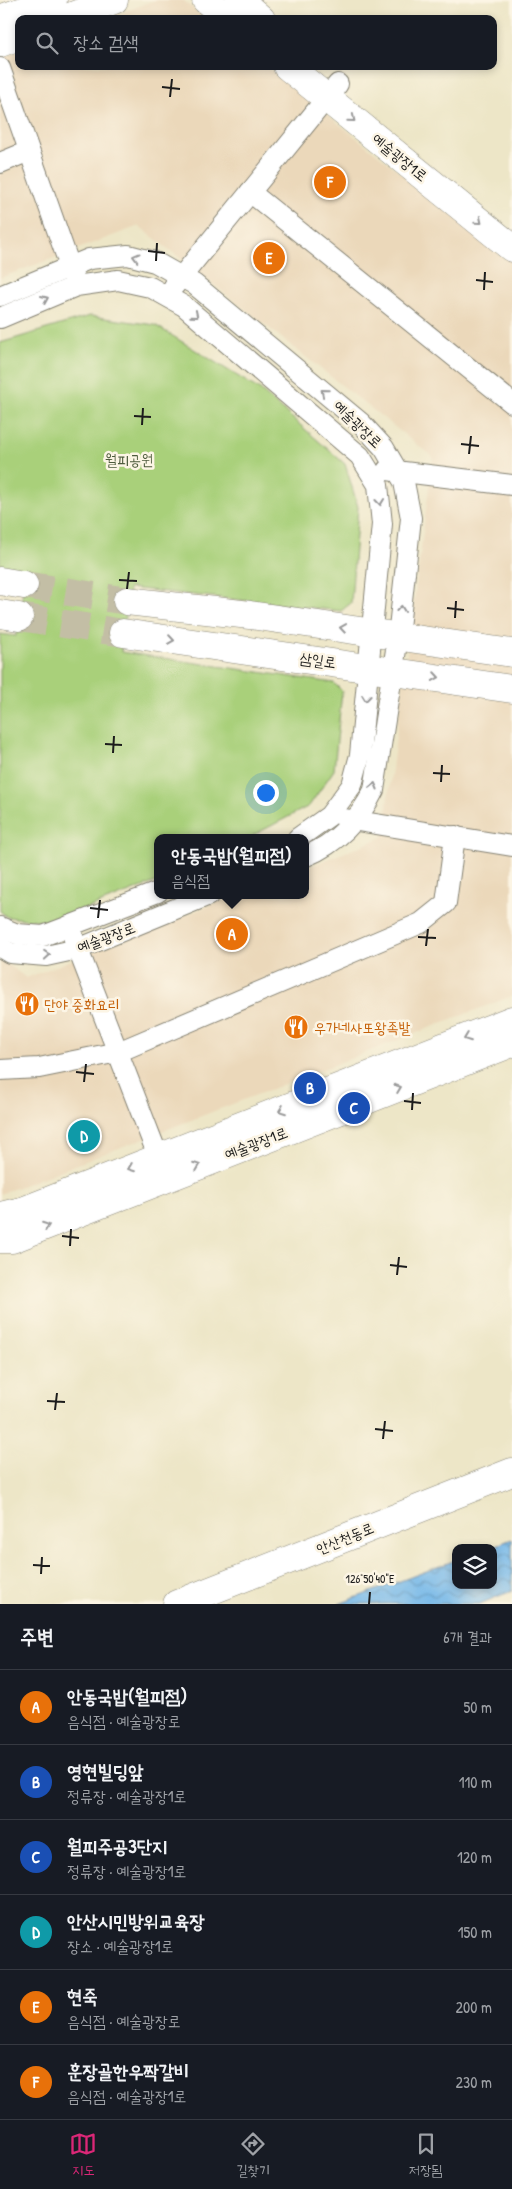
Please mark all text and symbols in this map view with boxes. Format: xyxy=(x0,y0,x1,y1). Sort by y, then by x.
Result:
search box xyxy=(15,15,497,70)
icon: search xyxy=(33,29,61,57)
text: 장소 검색 xyxy=(73,29,139,55)
one-way arrow xyxy=(347,114,356,123)
street label: 예술광장1로 xyxy=(368,128,432,186)
pin: F xyxy=(314,163,346,201)
one-way arrow xyxy=(473,216,482,224)
pin: E xyxy=(253,239,285,277)
one-way arrow xyxy=(132,252,141,263)
one-way arrow xyxy=(40,295,49,305)
one-way arrow xyxy=(190,309,199,318)
one-way arrow xyxy=(320,388,329,397)
street label: 예술광장로 xyxy=(329,395,387,453)
park label: 월피공원 xyxy=(105,449,153,470)
one-way arrow xyxy=(374,498,385,506)
one-way arrow xyxy=(395,604,406,612)
one-way arrow xyxy=(338,624,347,634)
one-way arrow xyxy=(168,634,176,645)
street label: 삼일로 xyxy=(299,647,337,673)
one-way arrow xyxy=(432,671,440,682)
one-way arrow xyxy=(361,694,372,702)
your location xyxy=(253,780,279,806)
one-way arrow xyxy=(368,782,379,791)
popup xyxy=(154,834,309,899)
text: 안동국밥(월피점) xyxy=(171,842,292,868)
text: 음식점 xyxy=(171,869,210,891)
pin: A xyxy=(216,915,248,953)
street label: 예술광장로 xyxy=(74,916,138,958)
one-way arrow xyxy=(43,950,51,961)
restaurant icon: 단야 중화요리 xyxy=(14,991,40,1017)
place label: 단야 중화요리 xyxy=(44,994,120,1015)
restaurant icon: 우가네사또왕족발 xyxy=(283,1014,309,1040)
place label: 우가네사또왕족발 xyxy=(314,1017,411,1038)
one-way arrow xyxy=(463,1032,471,1042)
pin: B xyxy=(294,1069,326,1107)
one-way arrow xyxy=(393,1083,401,1093)
pin: C xyxy=(338,1089,370,1127)
one-way arrow xyxy=(279,1104,287,1114)
pin: D xyxy=(68,1117,100,1155)
street label: 예술광장1로 xyxy=(222,1121,290,1165)
one-way arrow xyxy=(127,1162,136,1173)
one-way arrow xyxy=(193,1162,201,1172)
one-way arrow xyxy=(41,1221,50,1232)
street label: 안산천동로 xyxy=(313,1517,377,1559)
map controls xyxy=(452,1544,497,1589)
button: layers xyxy=(452,1544,497,1589)
text: 126°50'40"E xyxy=(346,1570,395,1587)
text: 주변 xyxy=(20,1622,54,1651)
text: 6개 결과 xyxy=(443,1626,492,1648)
text: 안동국밥(월피점) xyxy=(67,1683,187,1709)
text: A xyxy=(32,1696,40,1718)
text: 50 m xyxy=(464,1696,492,1718)
text: 음식점 · 예술광장로 xyxy=(67,1710,181,1732)
text: 영현빌딩앞 xyxy=(67,1758,143,1784)
text: B xyxy=(32,1771,40,1793)
text: 110 m xyxy=(459,1771,492,1793)
text: 정류장 · 예술광장1로 xyxy=(67,1785,186,1807)
text: 월피주공3단지 xyxy=(67,1833,167,1859)
text: C xyxy=(32,1846,40,1868)
text: 120 m xyxy=(457,1846,492,1868)
text: 정류장 · 예술광장1로 xyxy=(67,1860,186,1882)
text: 안산시민방위교육장 xyxy=(67,1908,205,1934)
text: D xyxy=(32,1921,40,1943)
text: 150 m xyxy=(458,1921,492,1943)
text: 장소 · 예술광장1로 xyxy=(67,1935,174,1957)
text: 현죽 xyxy=(67,1983,98,2009)
text: E xyxy=(32,1996,40,2018)
text: 200 m xyxy=(456,1996,492,2018)
text: 음식점 · 예술광장로 xyxy=(67,2010,181,2032)
text: 훈장골한우짝갈비 xyxy=(67,2058,189,2084)
text: F xyxy=(33,2071,39,2093)
text: 230 m xyxy=(456,2071,492,2093)
text: 음식점 · 예술광장1로 xyxy=(67,2085,186,2107)
tab: 지도 xyxy=(69,2130,97,2180)
tab: 길찾기 xyxy=(236,2130,270,2180)
tab: 저장됨 xyxy=(409,2130,443,2180)

